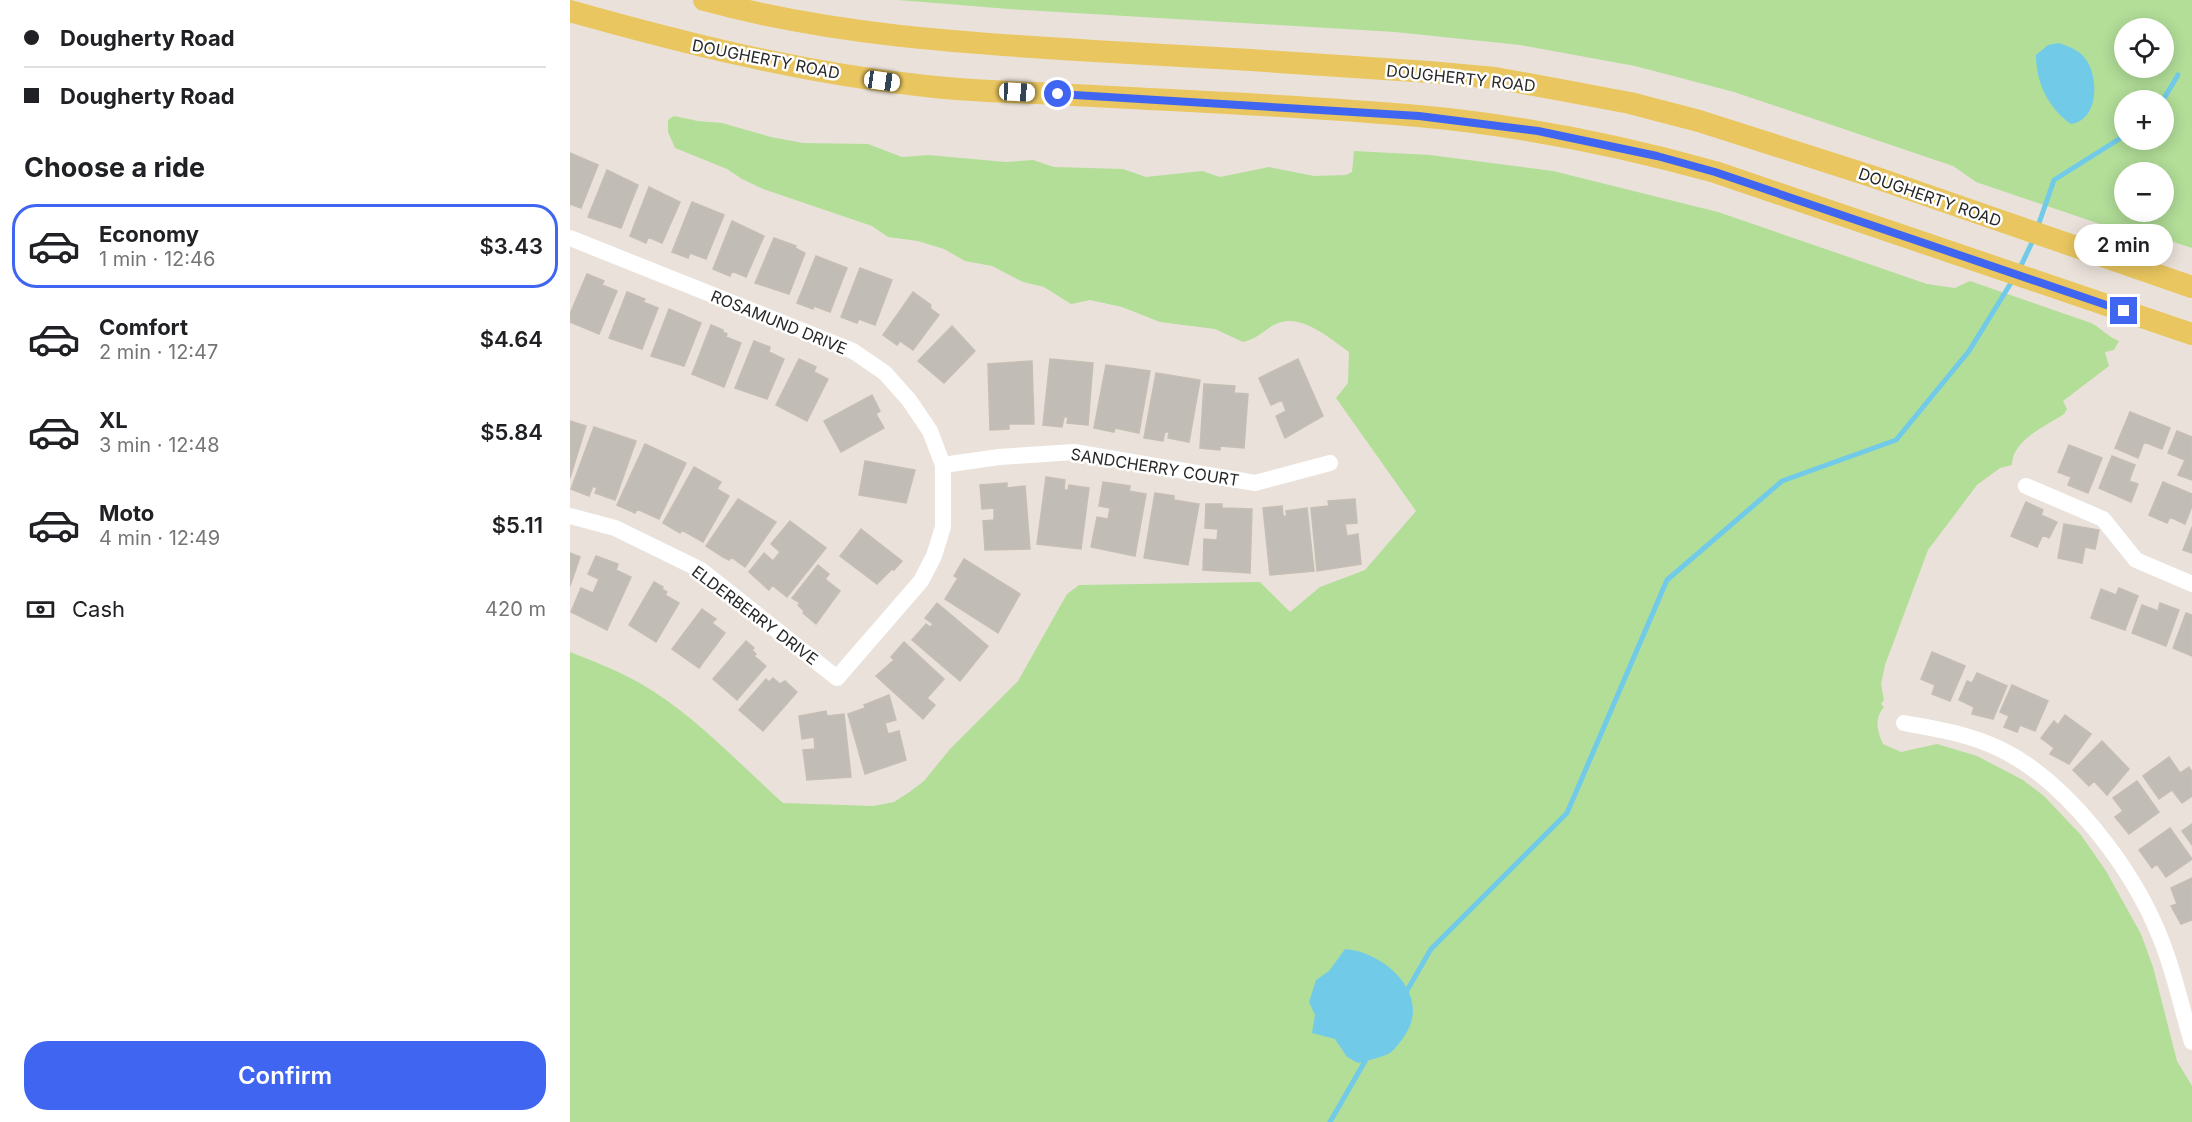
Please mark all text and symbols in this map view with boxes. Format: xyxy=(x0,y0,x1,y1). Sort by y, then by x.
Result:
map controls xyxy=(2114,18,2174,222)
button: locate xyxy=(2114,18,2174,78)
text: Dougherty Road xyxy=(60,25,235,51)
street label: DOUGHERTY ROAD xyxy=(690,35,842,83)
street label: DOUGHERTY ROAD xyxy=(1385,60,1537,96)
car xyxy=(863,70,901,92)
route start xyxy=(1044,80,1071,107)
car xyxy=(999,82,1035,102)
text: Dougherty Road xyxy=(60,83,235,109)
button: + xyxy=(2114,90,2174,150)
text: Choose a ride xyxy=(24,151,205,184)
button: − xyxy=(2114,162,2174,222)
street label: DOUGHERTY ROAD xyxy=(1856,163,2004,231)
icon: car xyxy=(27,219,81,273)
text: Economy xyxy=(99,221,199,247)
callout: 2 min xyxy=(2074,224,2174,266)
text: $3.43 xyxy=(480,233,543,259)
text: 2 min xyxy=(2097,233,2150,257)
text: 1 min · 12:46 xyxy=(99,247,215,271)
street label: ROSAMUND DRIVE xyxy=(708,286,850,358)
route end xyxy=(2110,297,2137,324)
icon: car xyxy=(27,312,81,366)
text: Comfort xyxy=(99,314,188,340)
text: $4.64 xyxy=(480,326,543,352)
text: 2 min · 12:47 xyxy=(99,340,218,364)
icon: car xyxy=(27,405,81,459)
text: XL xyxy=(99,407,128,433)
text: $5.84 xyxy=(480,419,543,445)
text: 3 min · 12:48 xyxy=(99,433,220,457)
street label: SANDCHERRY COURT xyxy=(1069,444,1241,490)
icon: car xyxy=(27,498,81,552)
text: Moto xyxy=(99,500,154,526)
text: $5.11 xyxy=(492,512,543,538)
text: 4 min · 12:49 xyxy=(99,526,220,550)
street label: ELDERBERRY DRIVE xyxy=(688,561,822,669)
icon: cash xyxy=(24,593,57,626)
text: Cash xyxy=(72,596,125,622)
text: 420 m xyxy=(485,597,546,621)
button: Confirm xyxy=(24,1041,546,1110)

